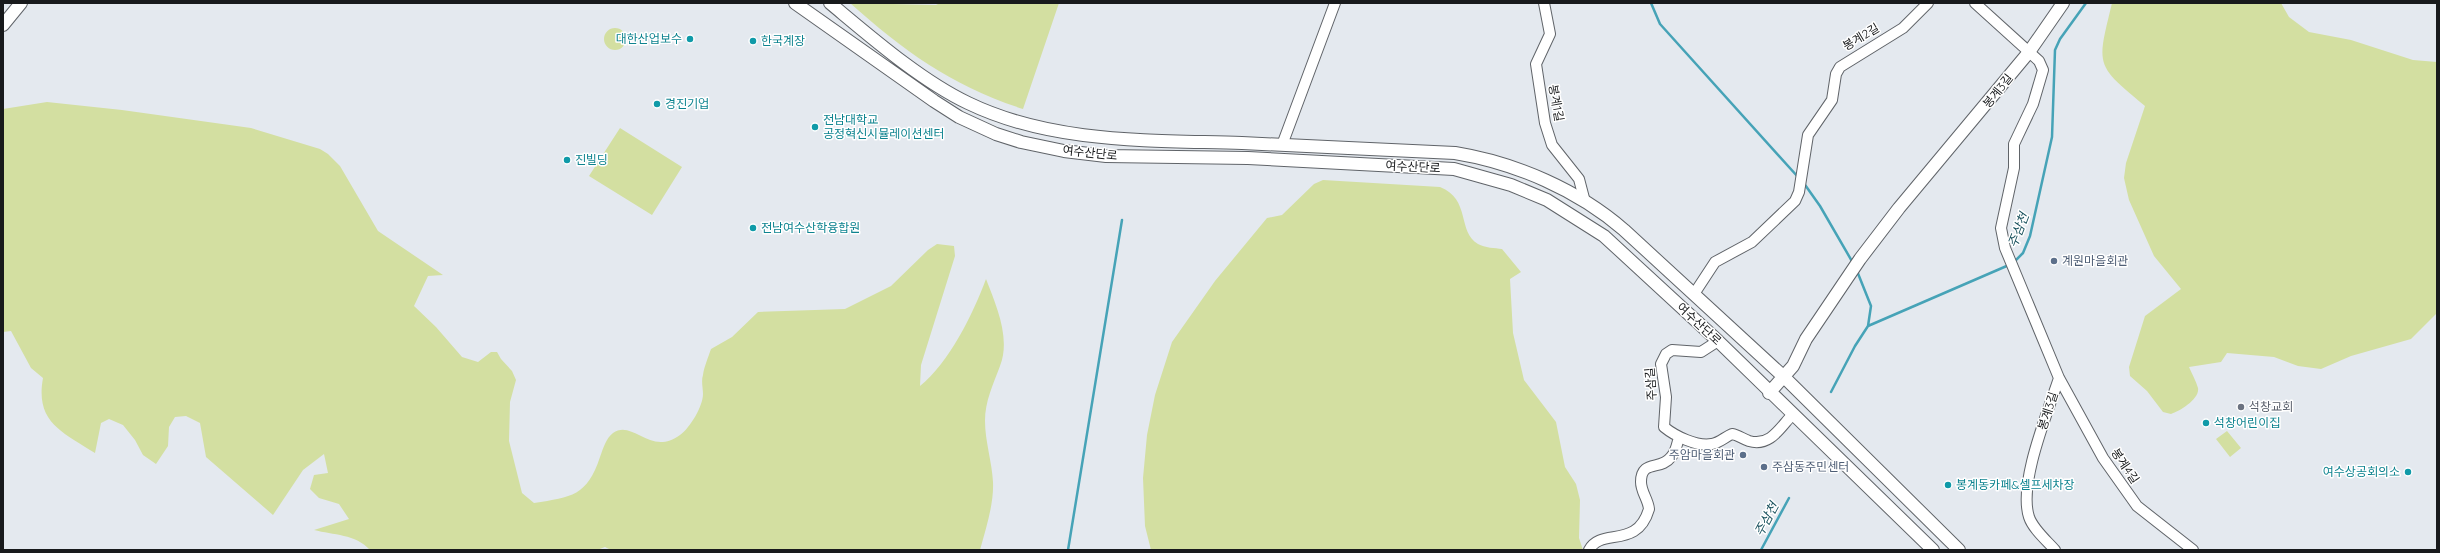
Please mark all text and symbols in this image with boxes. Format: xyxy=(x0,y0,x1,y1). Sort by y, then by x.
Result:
street label: 봉계2길 xyxy=(1840,20,1882,53)
place label: 대한산업보수 xyxy=(616,31,682,46)
place label: 한국계장 xyxy=(761,33,805,48)
marker: 대한산업보수 xyxy=(685,34,695,44)
marker: 한국계장 xyxy=(748,36,758,46)
street label: 봉계3길 xyxy=(1979,71,2016,111)
street label: 봉계1길 xyxy=(1546,83,1567,123)
place label: 경진기업 xyxy=(665,96,709,111)
marker: 경진기업 xyxy=(652,99,662,109)
place label: 전남대학교 공정혁신시뮬레이션센터 xyxy=(823,112,944,141)
marker: 전남대학교 공정혁신시뮬레이션센터 xyxy=(810,122,820,132)
street label: 여수산단로 xyxy=(1062,142,1118,163)
place label: 진빌딩 xyxy=(575,152,608,167)
marker: 진빌딩 xyxy=(562,155,572,165)
street label: 여수산단로 xyxy=(1385,158,1441,175)
water label: 주삼천 xyxy=(2004,209,2032,250)
place label: 전남여수산학융합원 xyxy=(761,220,860,235)
marker: 전남여수산학융합원 xyxy=(748,223,758,233)
place label: 계원마을회관 xyxy=(2062,253,2128,268)
marker: 계원마을회관 xyxy=(2049,256,2059,266)
street label: 여수산단로 xyxy=(1674,299,1725,348)
street label: 주삼길 xyxy=(1642,367,1659,401)
street label: 봉계3길 xyxy=(2034,390,2061,432)
place label: 석창교회 xyxy=(2249,399,2293,414)
marker: 석창교회 xyxy=(2236,402,2246,412)
place label: 석창어린이집 xyxy=(2214,415,2280,430)
marker: 석창어린이집 xyxy=(2201,418,2211,428)
street label: 봉계4길 xyxy=(2108,445,2143,486)
place label: 주암마을회관 xyxy=(1669,447,1735,462)
marker: 주암마을회관 xyxy=(1738,450,1748,460)
place label: 주삼동주민센터 xyxy=(1772,459,1849,474)
marker: 주삼동주민센터 xyxy=(1759,462,1769,472)
place label: 여수상공회의소 xyxy=(2323,464,2400,479)
marker: 여수상공회의소 xyxy=(2403,467,2413,477)
place label: 봉계동카페&셀프세차장 xyxy=(1956,477,2075,492)
marker: 봉계동카페&셀프세차장 xyxy=(1943,480,1953,490)
water label: 주삼천 xyxy=(1751,498,1782,539)

